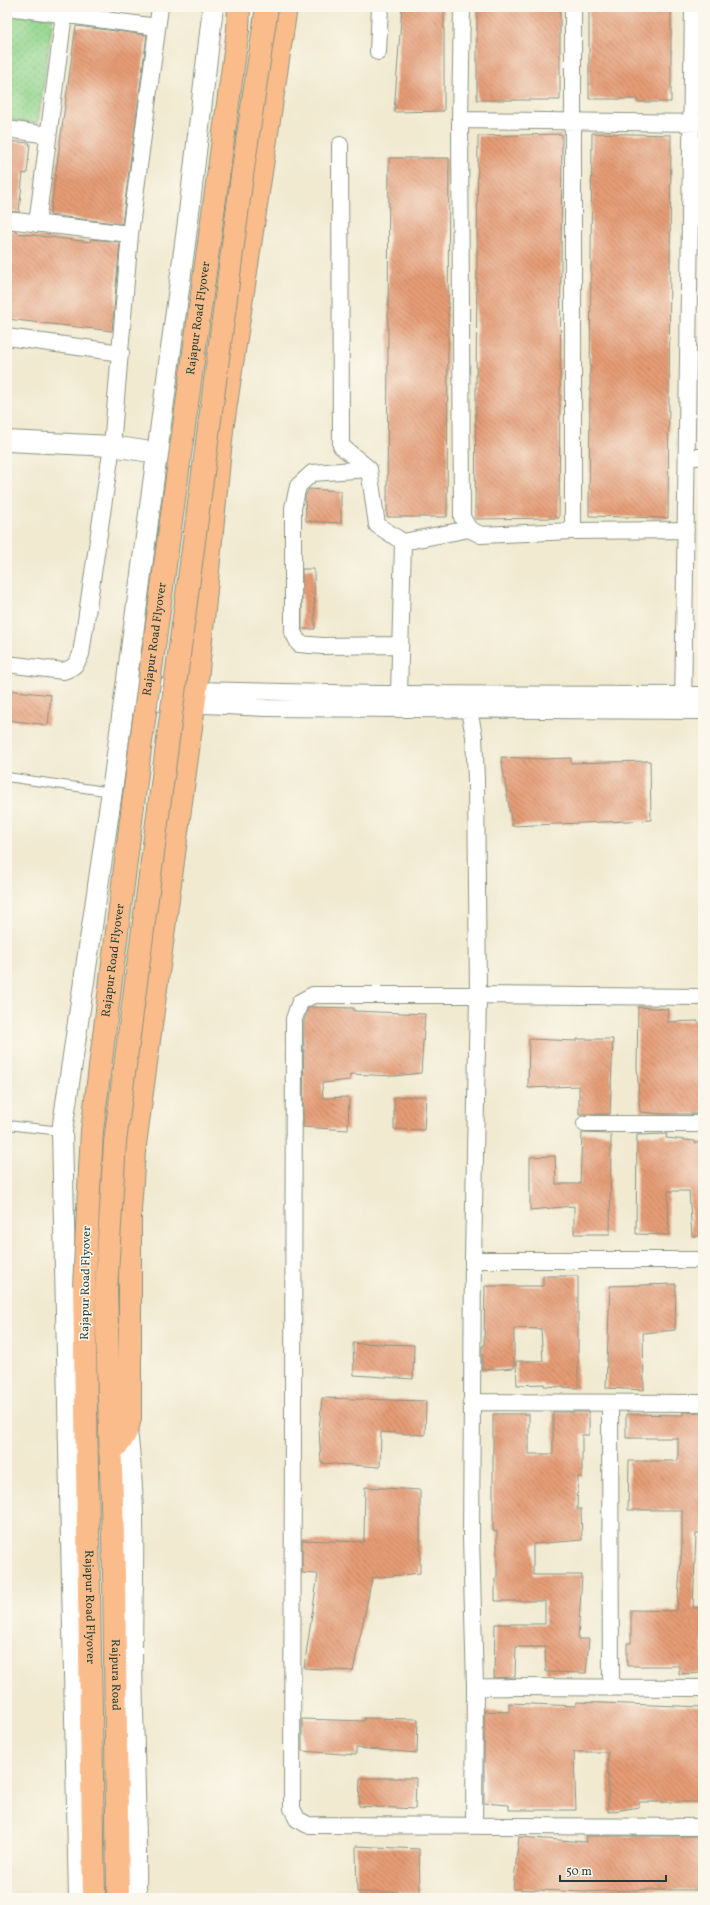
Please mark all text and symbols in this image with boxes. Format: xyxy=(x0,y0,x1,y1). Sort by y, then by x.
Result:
street label: Rajapur Road Flyover xyxy=(183,261,214,376)
street label: Rajapur Road Flyover xyxy=(139,582,171,697)
street label: Rajapur Road Flyover xyxy=(98,903,128,1018)
street label: Rajapur Road Flyover xyxy=(77,1226,95,1340)
street label: Rajapur Road Flyover xyxy=(80,1550,98,1664)
street label: Rajpura Road xyxy=(107,1639,124,1711)
scale bar xyxy=(560,1857,666,1883)
text: 50 m xyxy=(566,1864,592,1880)

